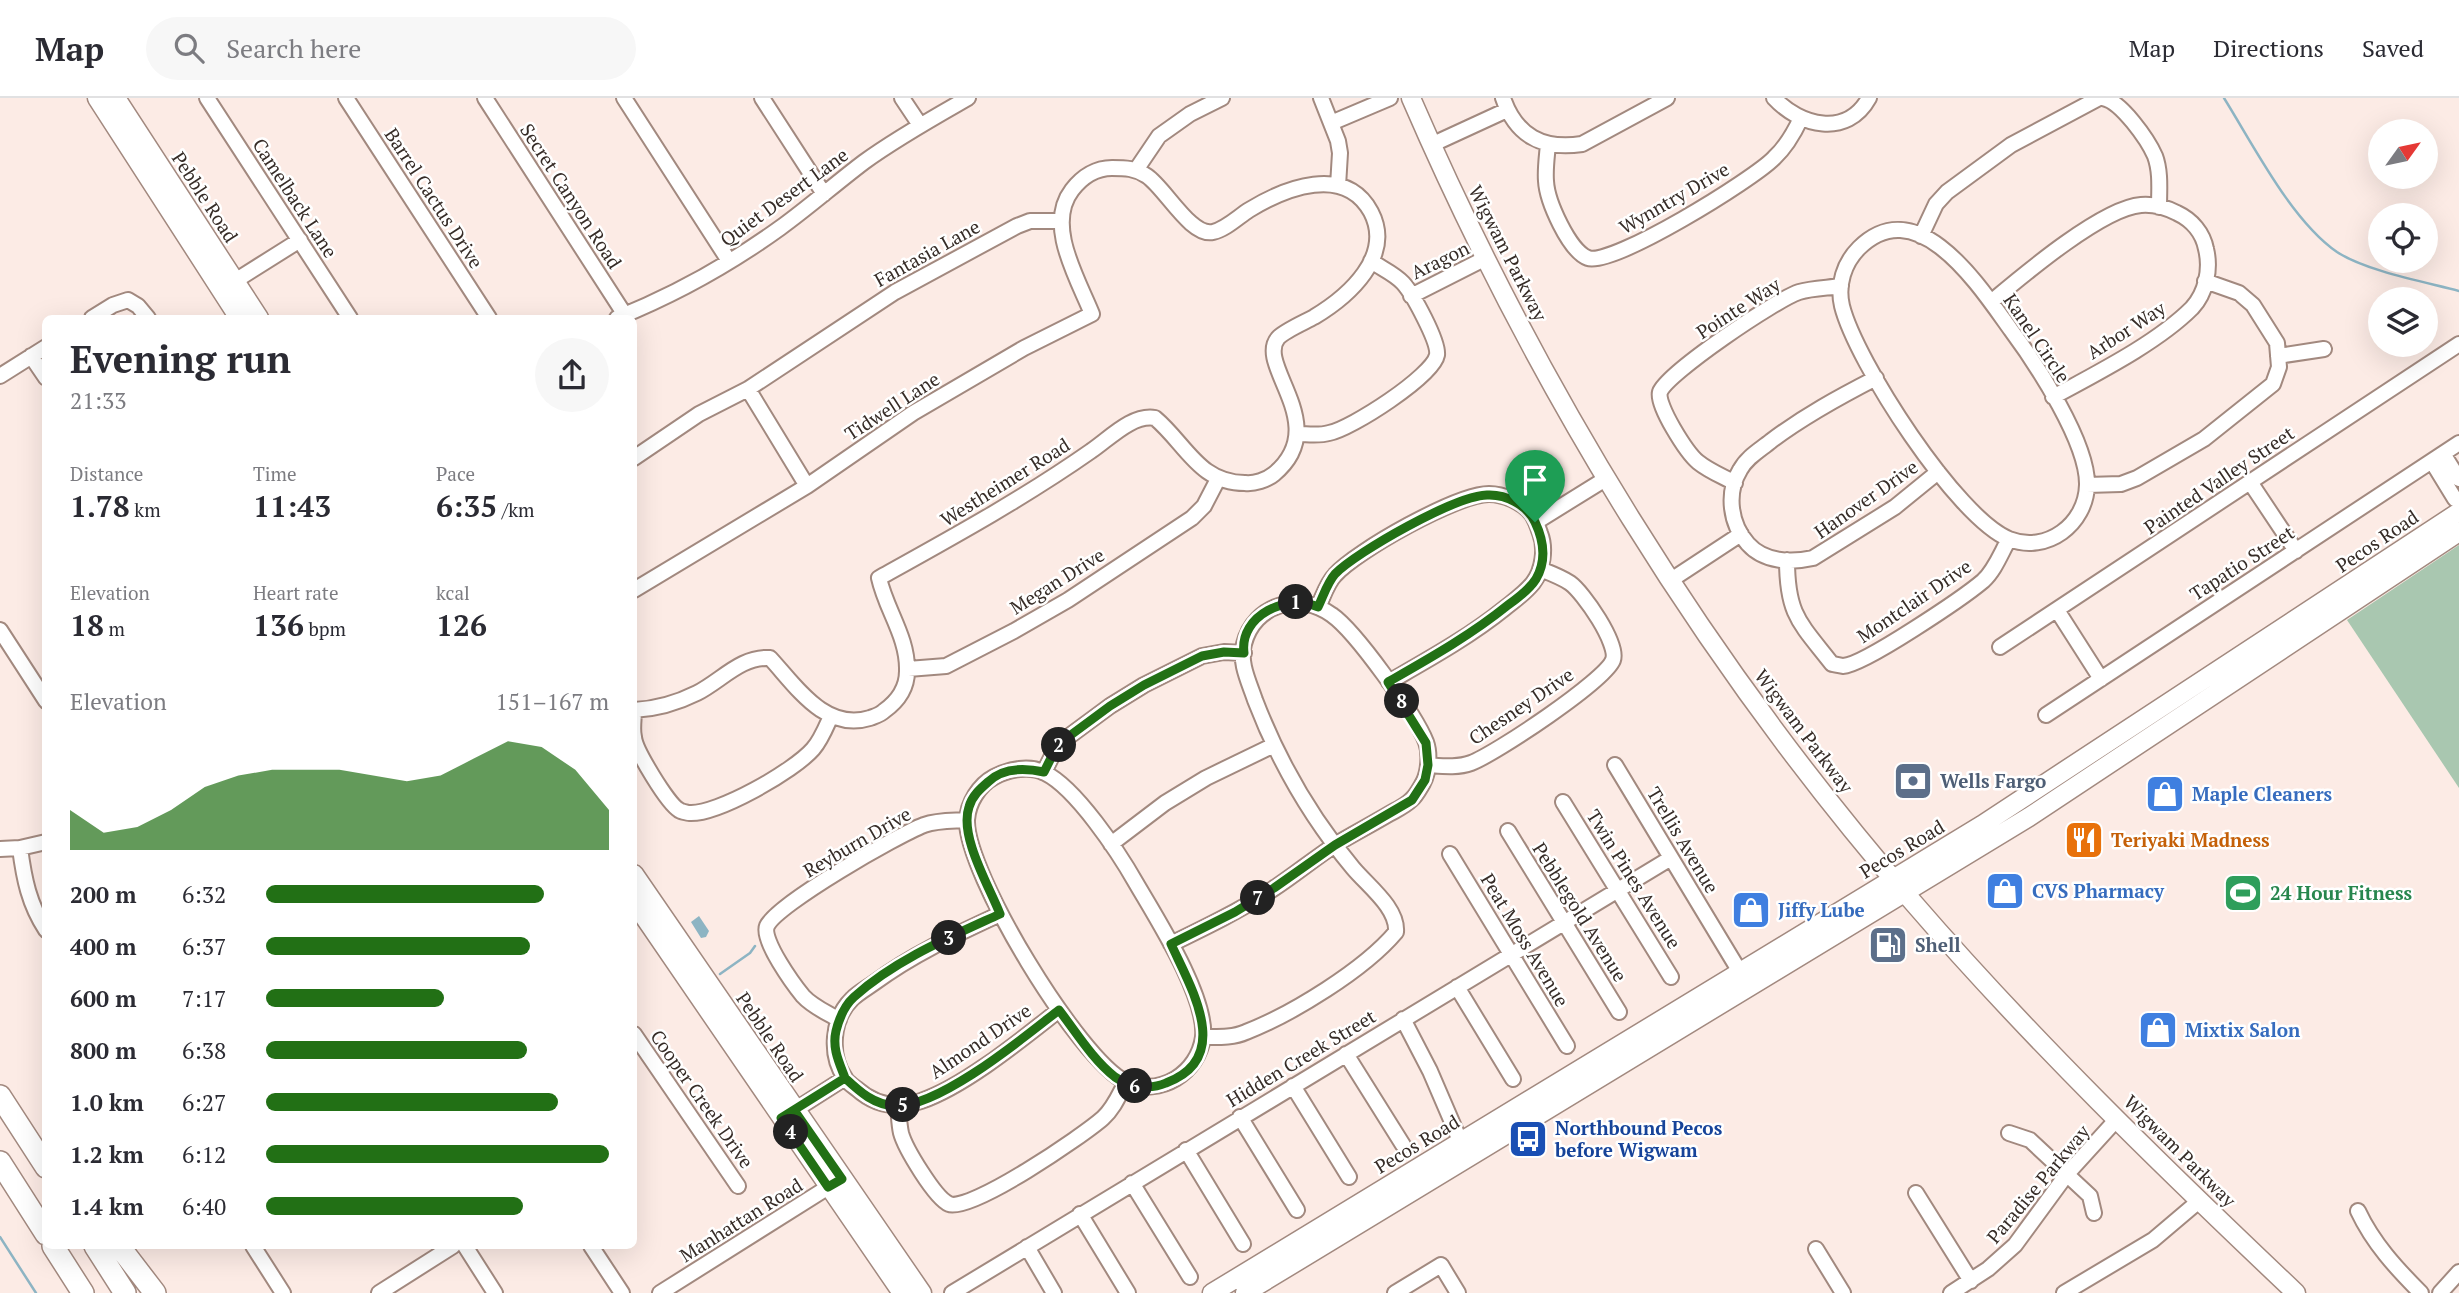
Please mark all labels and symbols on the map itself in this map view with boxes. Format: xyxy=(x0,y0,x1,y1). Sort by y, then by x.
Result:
street label: Secret Canyon Road xyxy=(515,118,628,273)
north arrow xyxy=(2368,119,2438,189)
street label: Barrel Cactus Drive xyxy=(380,123,489,273)
street label: Camelback Lane xyxy=(247,133,343,262)
street label: Quiet Desert Lane xyxy=(715,142,853,252)
street label: Pebble Road xyxy=(167,147,244,247)
street label: Wynntry Drive xyxy=(1614,156,1733,239)
street label: Wigwam Parkway xyxy=(1464,181,1554,325)
street label: Fantasia Lane xyxy=(870,213,984,292)
street label: Aragon xyxy=(1407,235,1473,284)
street label: Pointe Way xyxy=(1691,271,1785,344)
street label: Kanel Circle xyxy=(1998,288,2076,387)
street label: Arbor Way xyxy=(2082,295,2170,364)
street label: Tidwell Lane xyxy=(840,366,944,446)
street label: Painted Valley Street xyxy=(2139,420,2299,539)
street label: Westheimer Road xyxy=(935,432,1075,531)
pin xyxy=(1505,450,1565,522)
street label: Hanover Drive xyxy=(1809,454,1922,544)
street label: Pecos Road xyxy=(2331,504,2423,577)
street label: Tapatio Street xyxy=(2185,519,2299,606)
street label: Megan Drive xyxy=(1005,542,1109,619)
street label: Montclair Drive xyxy=(1852,553,1976,648)
pin: 1 xyxy=(1278,584,1314,620)
street label: Chesney Drive xyxy=(1463,661,1578,750)
street label: Wigwam Parkway xyxy=(1750,664,1859,798)
pin: 8 xyxy=(1384,684,1420,718)
pin: 2 xyxy=(1042,728,1076,762)
bank icon: Wells Fargo xyxy=(1892,760,1934,802)
place label: Wells Fargo xyxy=(1940,768,2046,793)
shop icon: Maple Cleaners xyxy=(2144,773,2186,815)
place label: Maple Cleaners xyxy=(2192,781,2333,806)
street label: Trellis Avenue xyxy=(1642,782,1725,898)
street label: Reyburn Drive xyxy=(798,801,915,882)
street label: Twin Pines Avenue xyxy=(1581,804,1687,953)
street label: Pecos Road xyxy=(1855,813,1949,884)
restaurant icon: Teriyaki Madness xyxy=(2063,819,2105,861)
place label: Teriyaki Madness xyxy=(2111,827,2270,852)
street label: Pebblegold Avenue xyxy=(1528,837,1633,986)
street label: Peat Moss Avenue xyxy=(1476,868,1575,1011)
shop icon: CVS Pharmacy xyxy=(1984,870,2026,912)
sports icon: 24 Hour Fitness xyxy=(2222,872,2264,914)
place label: CVS Pharmacy xyxy=(2032,878,2165,903)
pin: 7 xyxy=(1240,880,1276,916)
place label: 24 Hour Fitness xyxy=(2270,880,2412,905)
shop icon: Jiffy Lube xyxy=(1730,889,1772,931)
place label: Jiffy Lube xyxy=(1778,897,1865,922)
pin: 3 xyxy=(932,920,967,956)
fuel station icon: Shell xyxy=(1867,924,1909,966)
place label: Shell xyxy=(1915,932,1961,957)
street label: Pebble Road xyxy=(731,987,810,1087)
street label: Almond Drive xyxy=(924,997,1035,1084)
street label: Hidden Creek Street xyxy=(1221,1003,1380,1112)
shop icon: Mixtix Salon xyxy=(2137,1009,2179,1051)
place label: Mixtix Salon xyxy=(2185,1017,2301,1042)
street label: Cooper Creek Drive xyxy=(645,1025,760,1173)
pin: 6 xyxy=(1118,1068,1152,1104)
pin: 5 xyxy=(886,1088,920,1122)
street label: Wigwam Parkway xyxy=(2119,1089,2242,1212)
street label: Pecos Road xyxy=(1370,1108,1464,1179)
pin: 4 xyxy=(774,1114,808,1150)
place label: Northbound Pecos before Wigwam xyxy=(1554,1115,1723,1162)
bus stop icon: Northbound Pecos before Wigwam xyxy=(1507,1118,1549,1160)
street label: Paradise Parkway xyxy=(1981,1119,2095,1248)
street label: Manhattan Road xyxy=(675,1172,807,1267)

